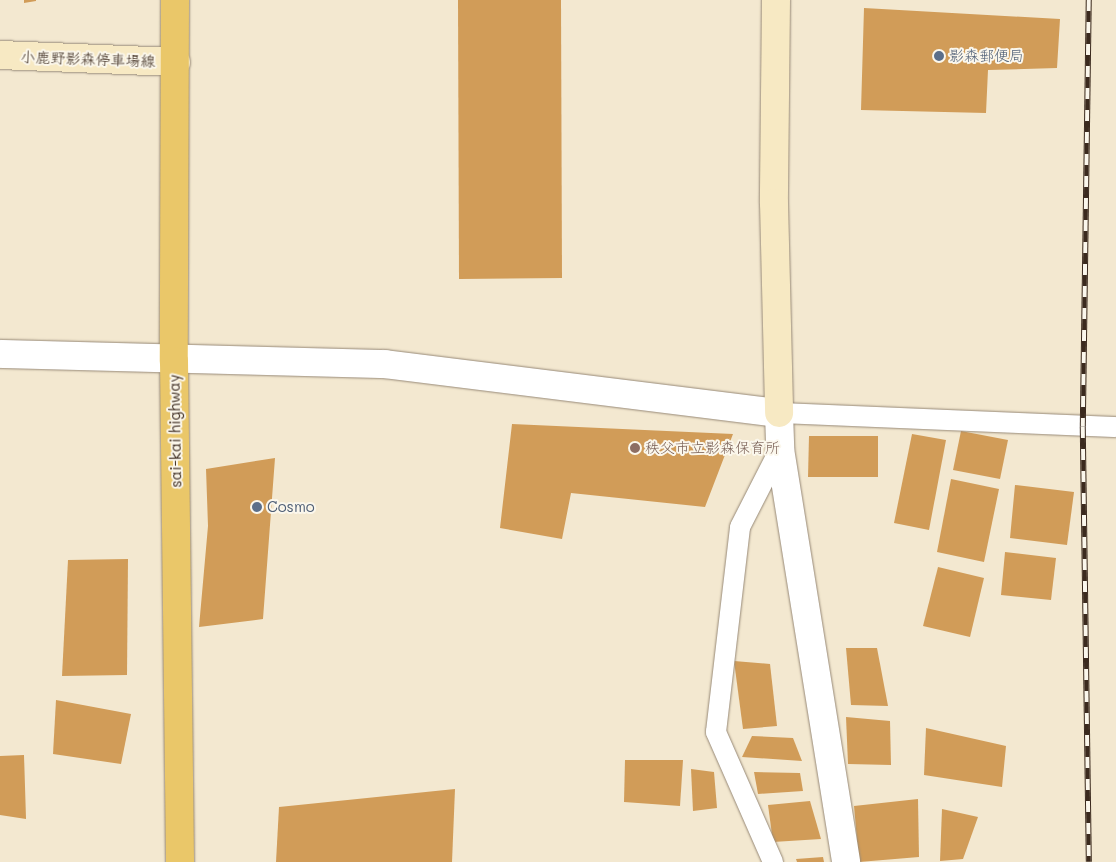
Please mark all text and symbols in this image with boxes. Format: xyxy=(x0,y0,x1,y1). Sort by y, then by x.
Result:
place label: 影森郵便局 xyxy=(949,47,1024,65)
street label: 小鹿野影森停車場線 xyxy=(20,48,156,70)
marker: 影森郵便局 xyxy=(933,50,945,62)
street label: sai-kai highway xyxy=(165,374,185,488)
place label: 秩父市立影森保育所 xyxy=(645,439,780,457)
marker: 秩父市立影森保育所 xyxy=(629,442,641,454)
place label: Cosmo xyxy=(267,498,315,516)
marker: Cosmo xyxy=(251,501,263,513)

